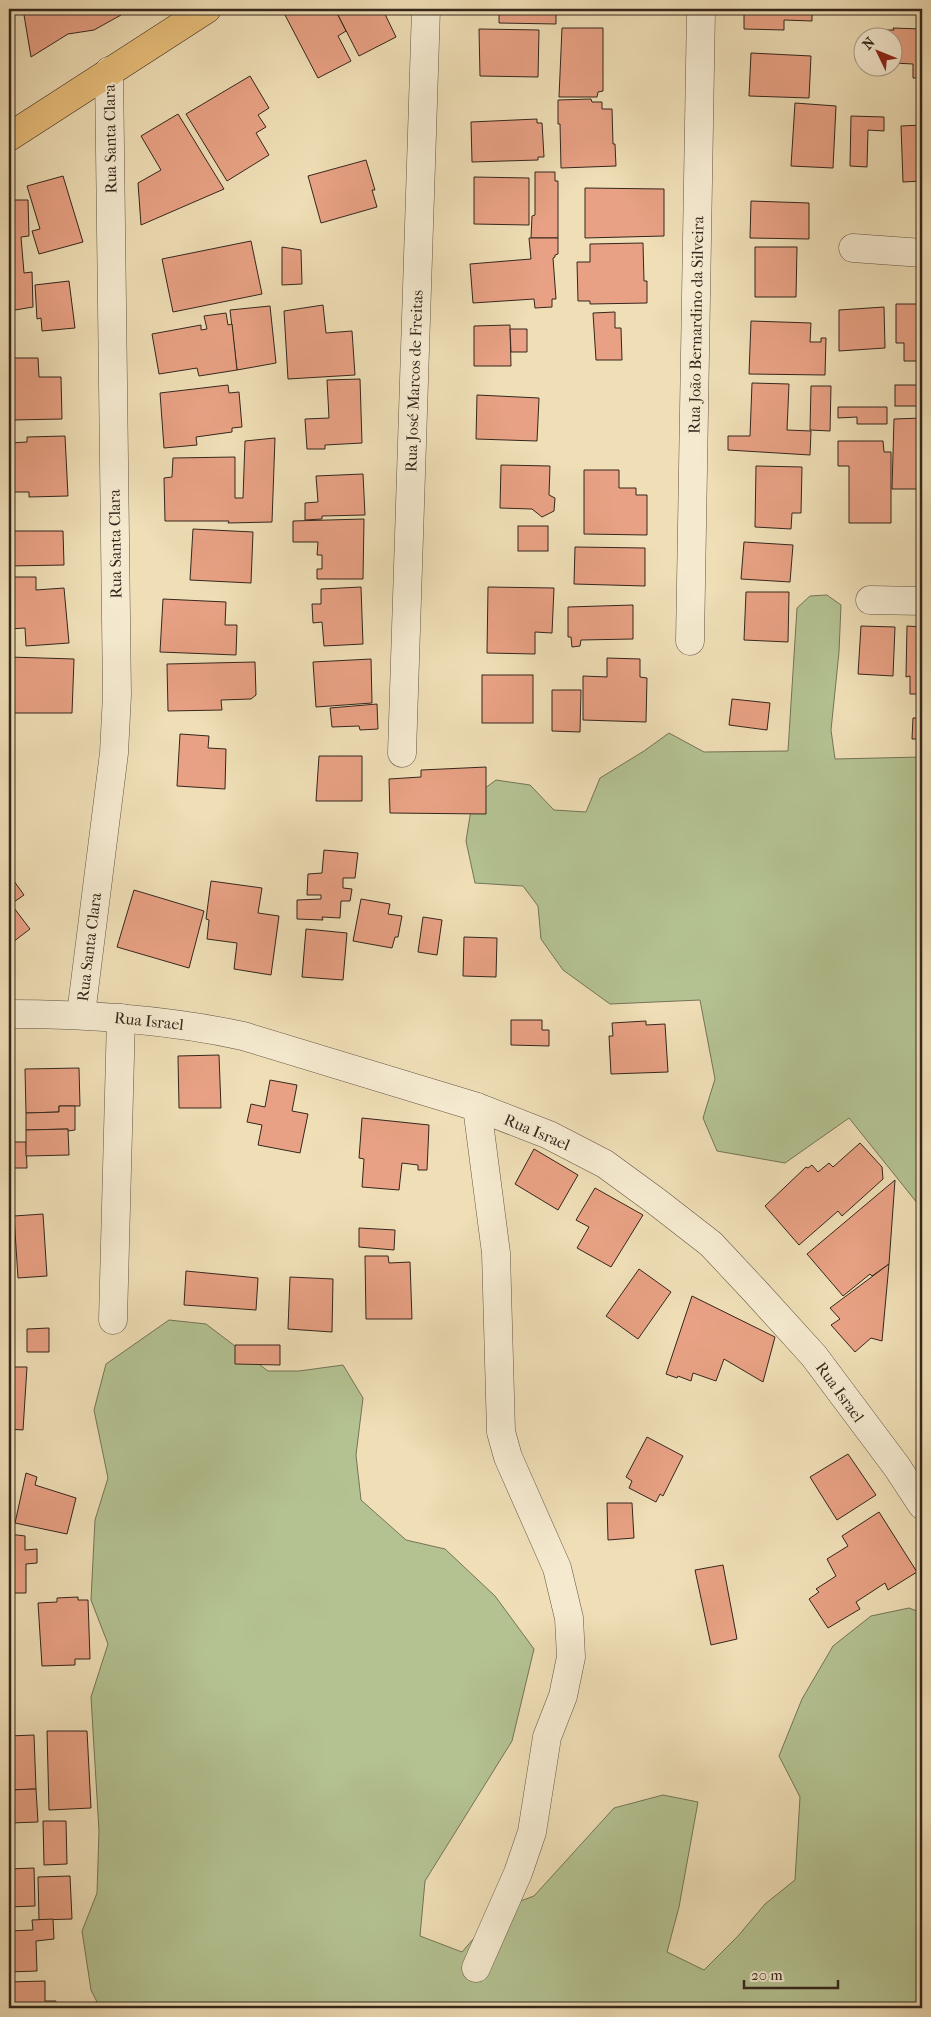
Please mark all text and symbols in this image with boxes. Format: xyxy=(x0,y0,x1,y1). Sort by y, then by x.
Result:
north arrow xyxy=(854,28,904,78)
text: N xyxy=(859,34,879,53)
street label: Rua Santa Clara xyxy=(100,84,120,194)
street label: Rua João Bernardino da Silveira xyxy=(685,215,707,434)
street label: Rua José Marcos de Freitas xyxy=(401,289,427,473)
street label: Rua Santa Clara xyxy=(105,489,125,599)
street label: Rua Santa Clara xyxy=(73,891,105,1002)
street label: Rua Israel xyxy=(113,1008,185,1034)
street label: Rua Israel xyxy=(501,1110,573,1155)
street label: Rua Israel xyxy=(812,1358,869,1426)
scale bar xyxy=(744,1957,837,1989)
text: 20 m xyxy=(751,1966,783,1984)

